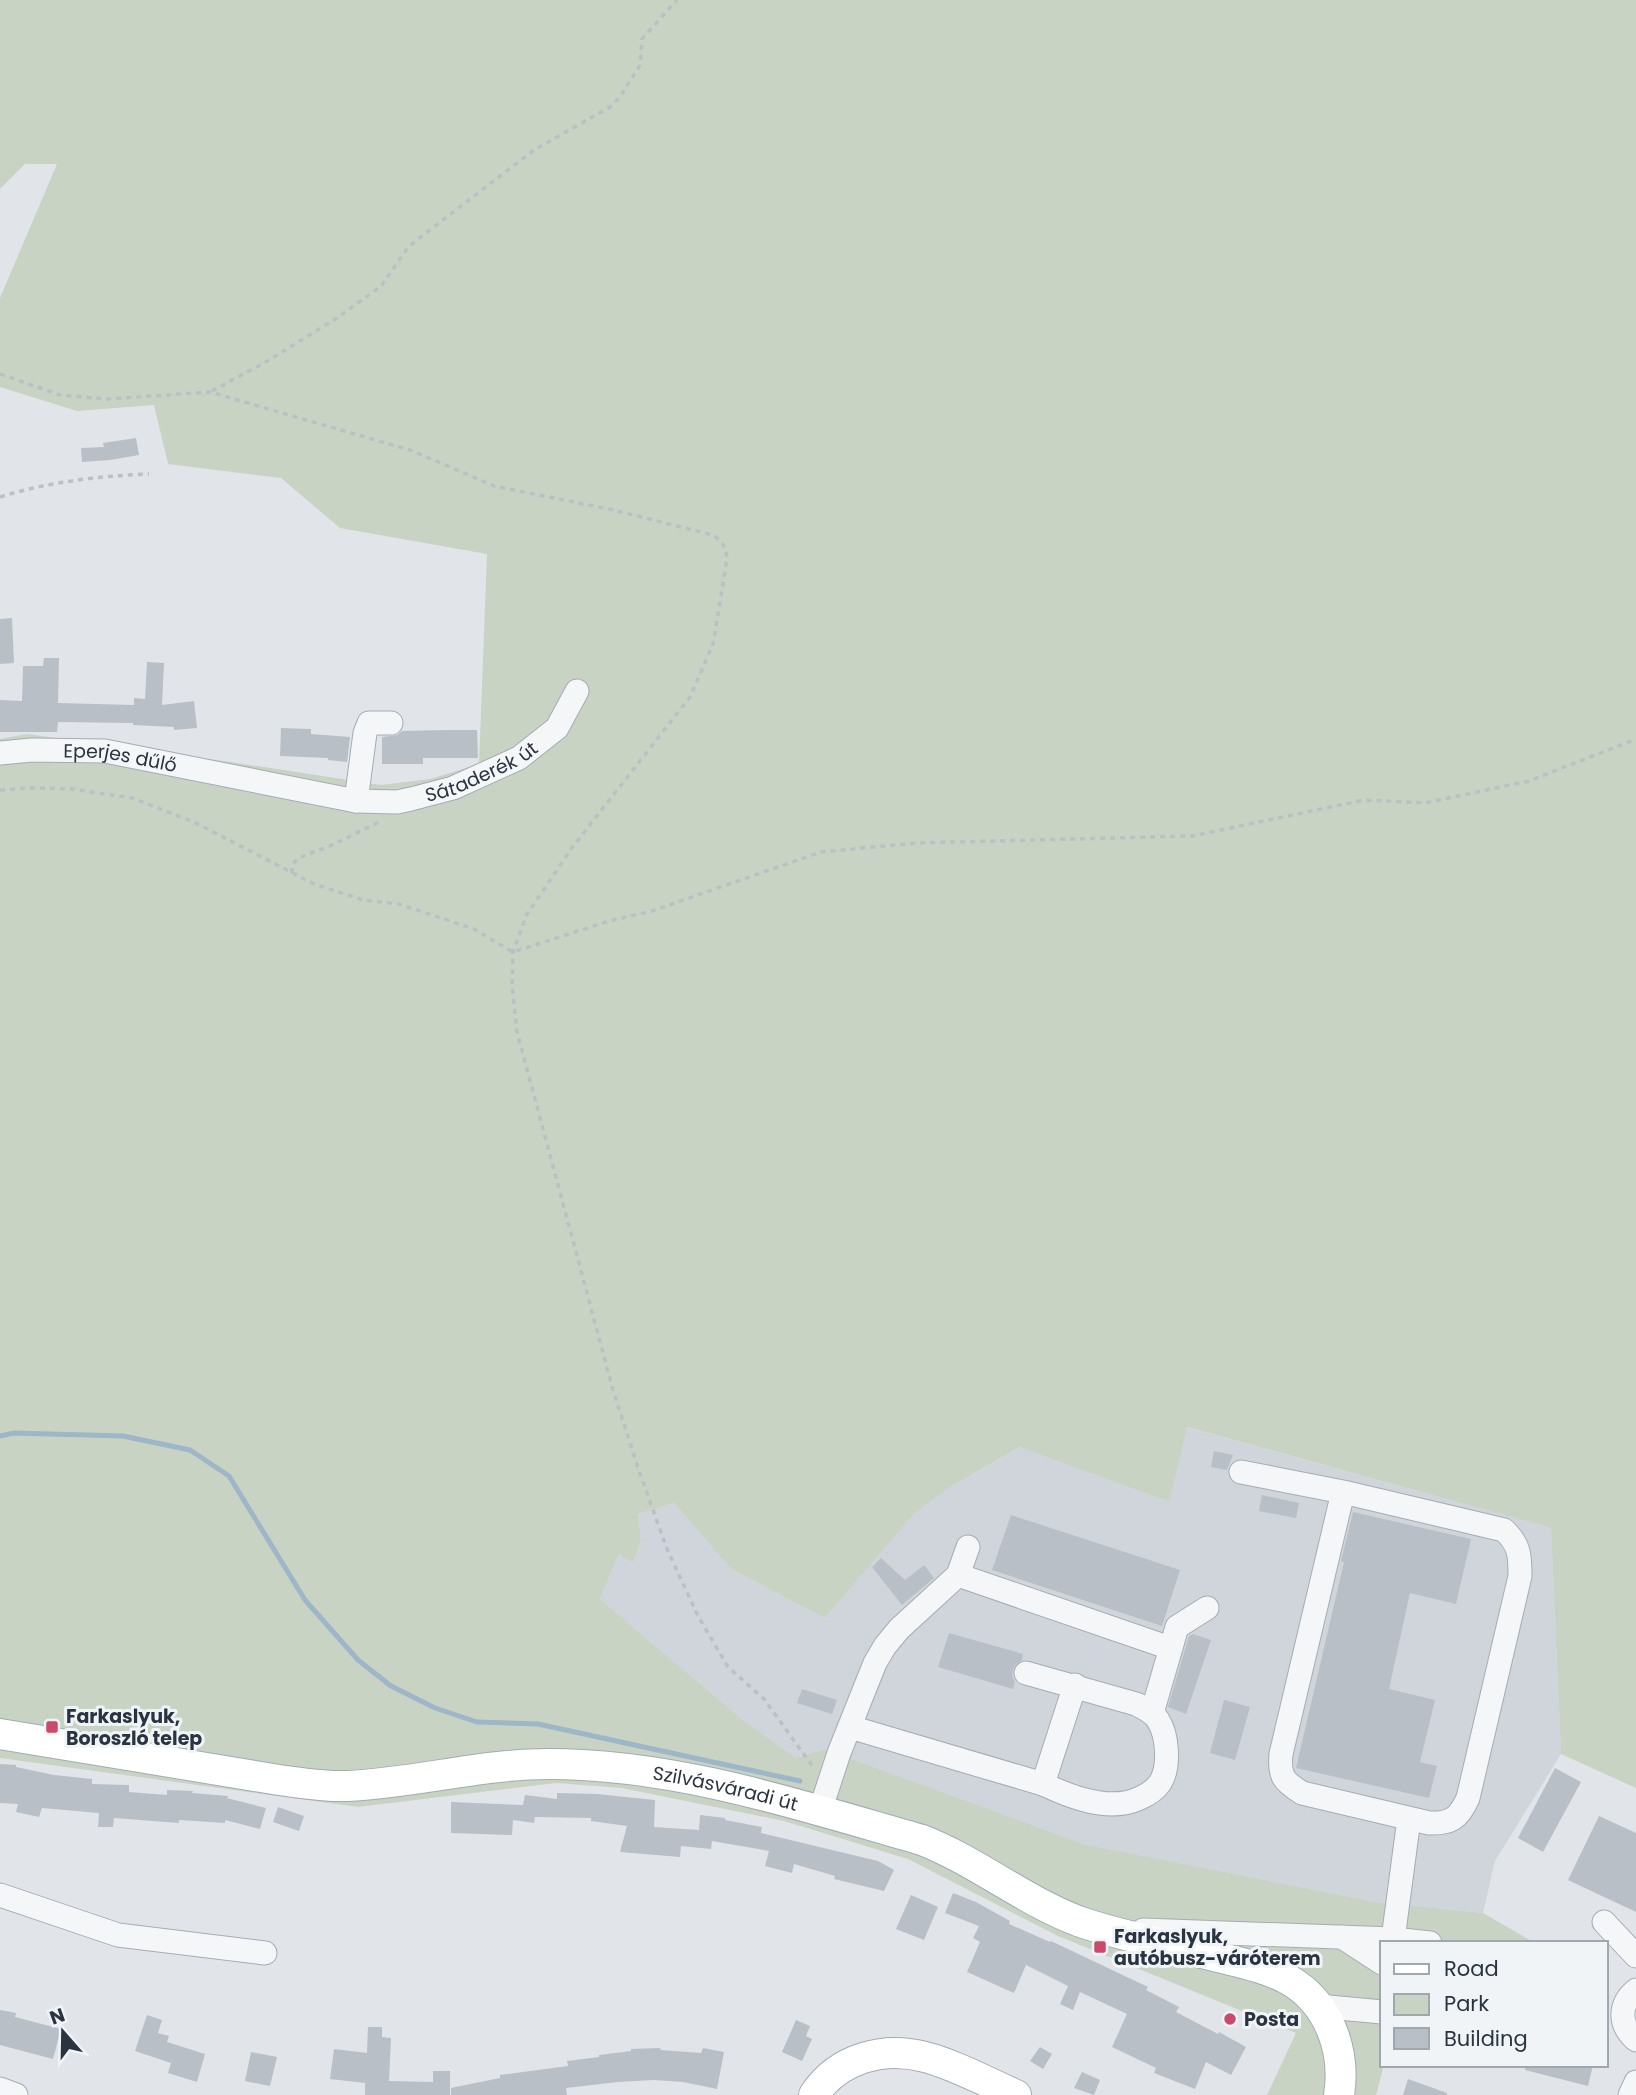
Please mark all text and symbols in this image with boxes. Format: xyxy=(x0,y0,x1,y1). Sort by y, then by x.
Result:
street label: Sátaderék út xyxy=(422,735,544,809)
street label: Eperjes dűlő xyxy=(63,737,179,779)
place label: Farkaslyuk, Boroszló telep xyxy=(66,1703,202,1752)
marker: Farkaslyuk, Boroszló telep xyxy=(44,1719,60,1735)
street label: Szilvásváradi út xyxy=(651,1759,801,1818)
place label: Farkaslyuk, autóbusz-váróterem xyxy=(1114,1923,1321,1972)
marker: Farkaslyuk, autóbusz-váróterem xyxy=(1092,1939,1108,1955)
legend xyxy=(1380,1941,1608,2067)
text: Road xyxy=(1444,1954,1499,1983)
text: Park xyxy=(1444,1989,1489,2018)
north arrow xyxy=(28,1997,98,2067)
text: N xyxy=(46,2001,69,2032)
place label: Posta xyxy=(1244,2006,1299,2033)
marker: Posta xyxy=(1222,2011,1238,2027)
text: Building xyxy=(1444,2024,1528,2053)

